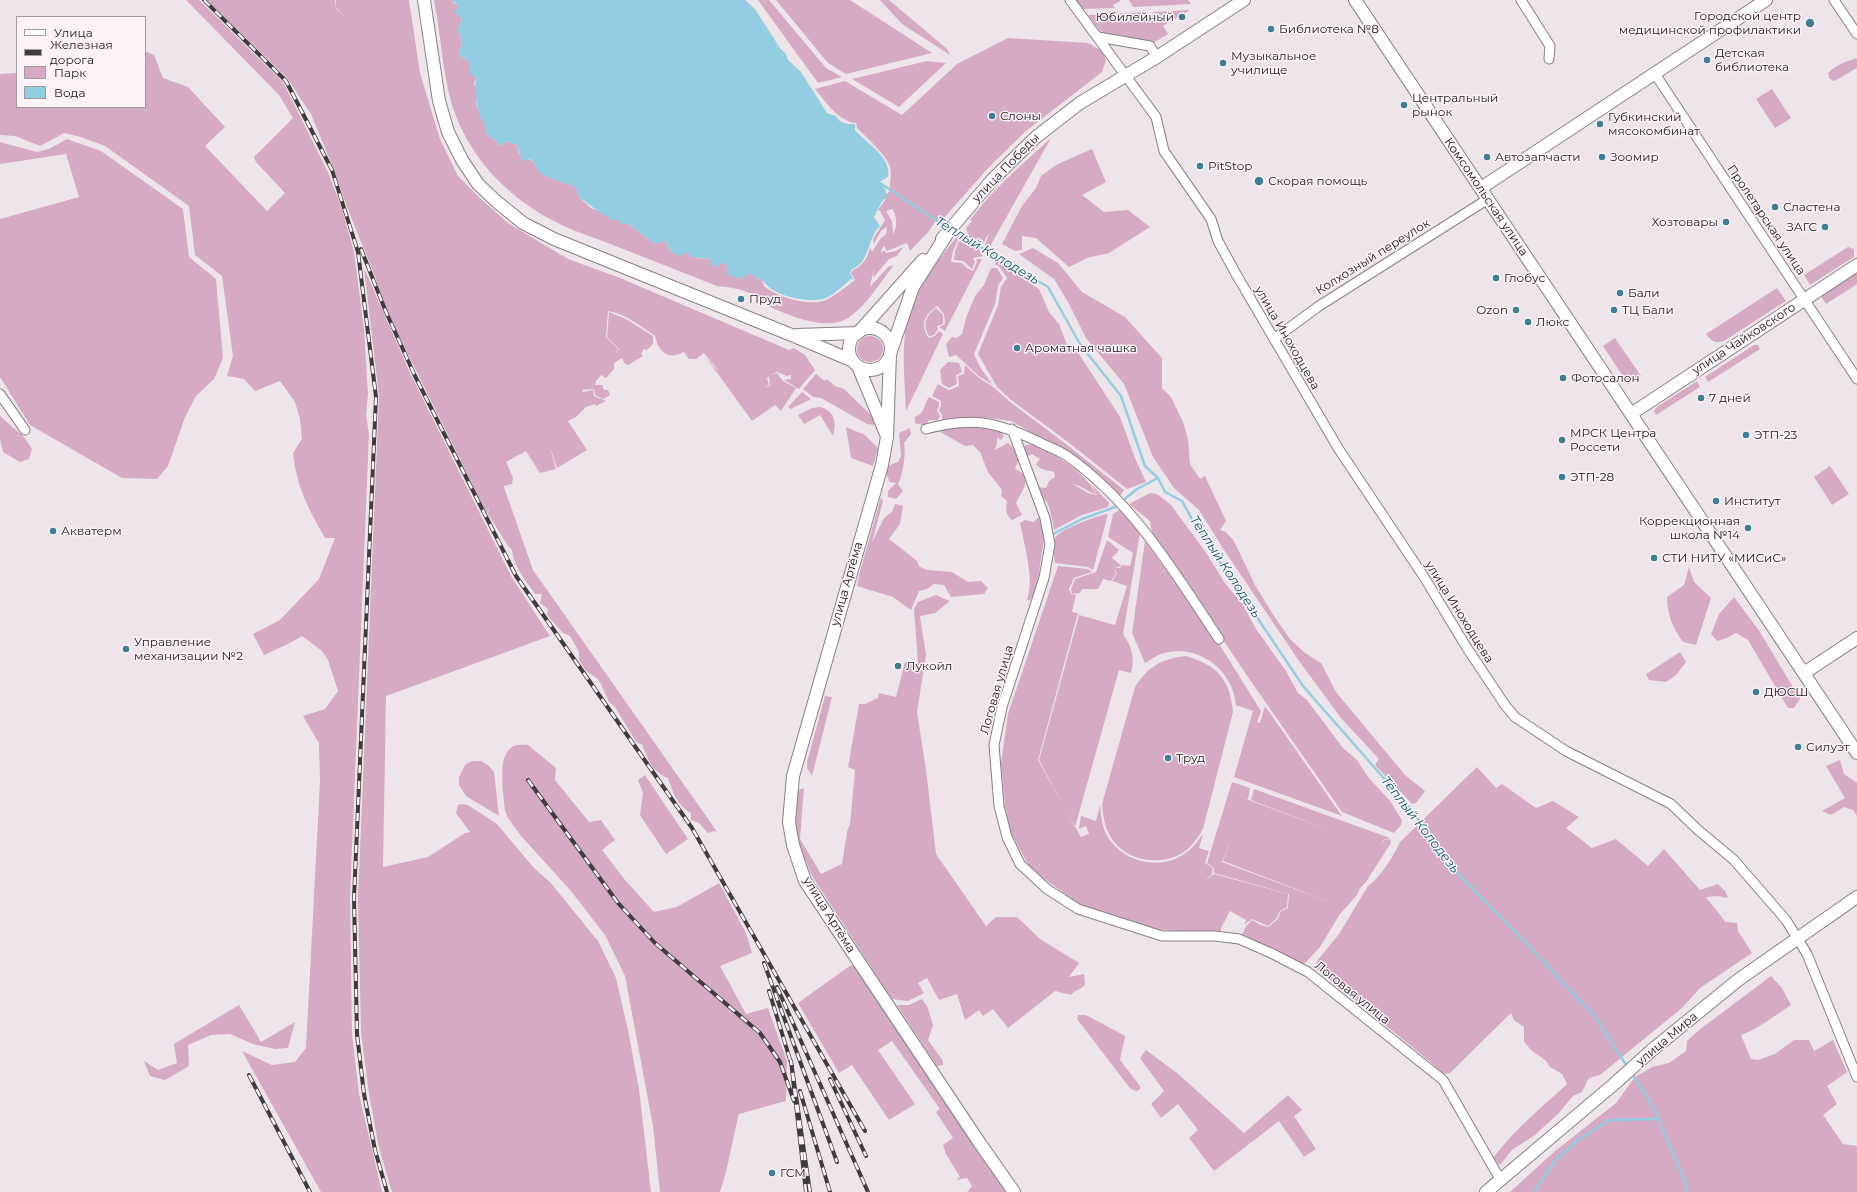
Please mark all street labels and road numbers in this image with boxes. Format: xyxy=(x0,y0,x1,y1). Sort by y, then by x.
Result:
street label: улица Победы xyxy=(969,130,1043,206)
street label: Комсомольская улица xyxy=(1441,135,1531,259)
street label: Пролетарская улица xyxy=(1724,162,1808,278)
street label: Колхозный переулок xyxy=(1313,216,1433,298)
street label: улица Иноходцева xyxy=(1251,284,1323,392)
street label: улица Чайковского xyxy=(1690,300,1798,378)
street label: улица Артёма xyxy=(828,540,866,628)
street label: улица Иноходцева xyxy=(1422,558,1496,666)
street label: Логовая улица xyxy=(977,644,1017,736)
street label: улица Артёма xyxy=(800,874,858,956)
street label: Логовая улица xyxy=(1312,958,1392,1028)
street label: улица Мира xyxy=(1633,1009,1701,1069)

